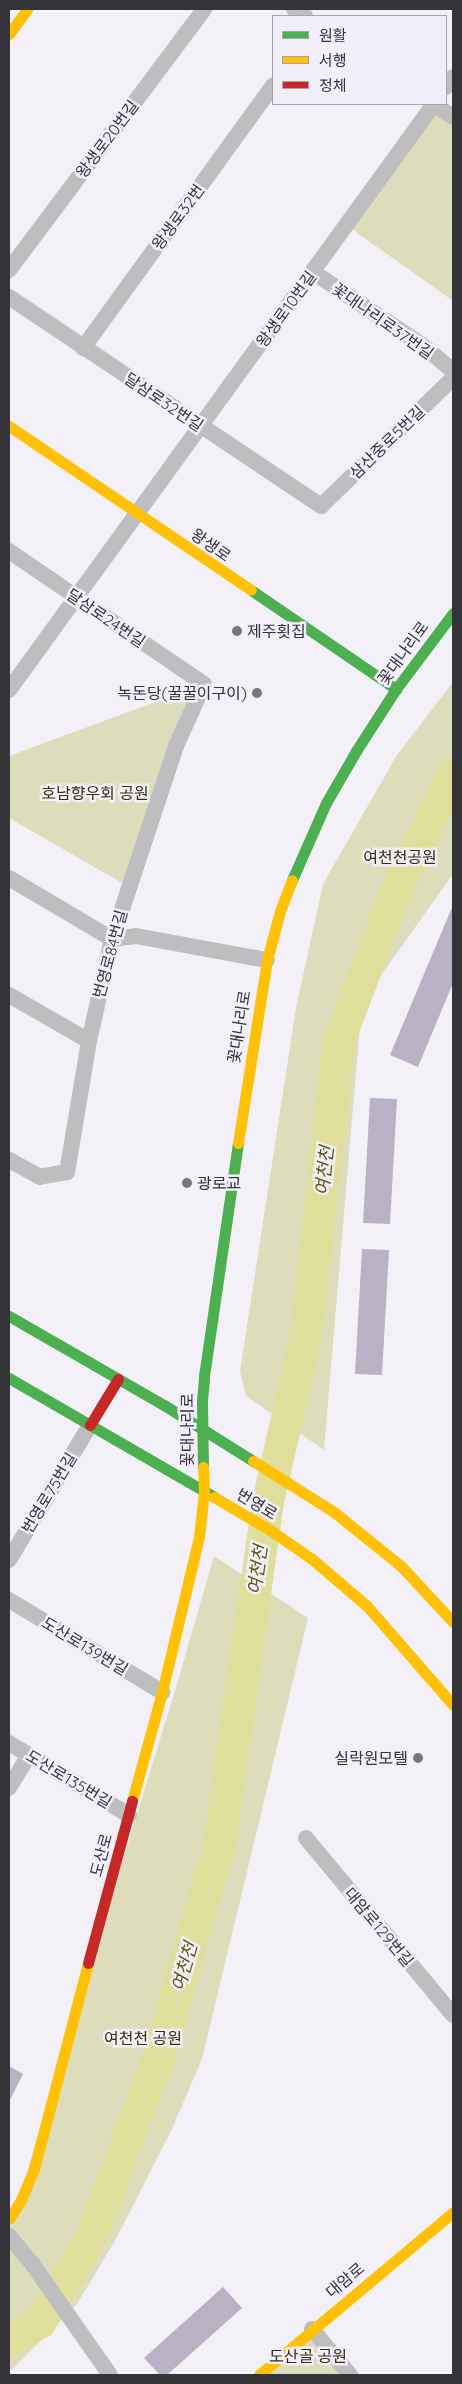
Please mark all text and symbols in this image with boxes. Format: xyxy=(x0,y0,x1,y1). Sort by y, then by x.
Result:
legend xyxy=(272,15,447,105)
text: 원활 xyxy=(319,26,347,45)
text: 서행 xyxy=(319,51,347,70)
text: 정체 xyxy=(319,76,347,95)
street label: 왕생로20번길 xyxy=(72,96,142,182)
street label: 왕생로32번 xyxy=(148,181,208,253)
street label: 왕생로10번길 xyxy=(252,267,320,351)
street label: 꽃대나리로37번길 xyxy=(328,279,438,363)
street label: 달삼로32번길 xyxy=(121,369,207,435)
street label: 삼산중로5번길 xyxy=(345,401,429,483)
street label: 왕생로 xyxy=(187,524,235,566)
street label: 달삼로24번길 xyxy=(63,585,149,651)
street label: 꽃대나리로 xyxy=(374,618,432,688)
place label: 제주횟집 xyxy=(247,621,306,641)
marker: 제주횟집 xyxy=(231,625,243,637)
place label: 녹돈당(꿀꿀이구이) xyxy=(117,683,247,703)
marker: 녹돈당(꿀꿀이구이) xyxy=(251,687,263,699)
park label: 호남향우회 공원 xyxy=(41,783,149,803)
park label: 여천천공원 xyxy=(363,847,437,867)
street label: 번영로84번길 xyxy=(89,908,131,1000)
street label: 꽃대나리로 xyxy=(224,989,254,1065)
water label: 여천천 xyxy=(312,1145,338,1197)
place label: 광로교 xyxy=(197,1173,241,1193)
marker: 광로교 xyxy=(181,1177,193,1189)
street label: 꽃대나리로 xyxy=(177,1393,197,1467)
street label: 번영로75번길 xyxy=(17,1449,81,1537)
street label: 번영로 xyxy=(233,1484,281,1524)
water label: 여천천 xyxy=(244,1544,272,1596)
street label: 도산로139번길 xyxy=(39,1613,131,1679)
street label: 도산로135번길 xyxy=(23,1746,115,1812)
place label: 실락원모텔 xyxy=(334,1748,408,1768)
marker: 실락원모텔 xyxy=(412,1752,424,1764)
street label: 도산로 xyxy=(86,1831,116,1879)
street label: 대암로129번길 xyxy=(340,1884,418,1970)
water label: 여천천 xyxy=(168,1940,202,1994)
park label: 여천천 공원 xyxy=(104,2028,182,2048)
street label: 대암로 xyxy=(322,2258,368,2302)
park label: 도산골 공원 xyxy=(269,2346,347,2366)

